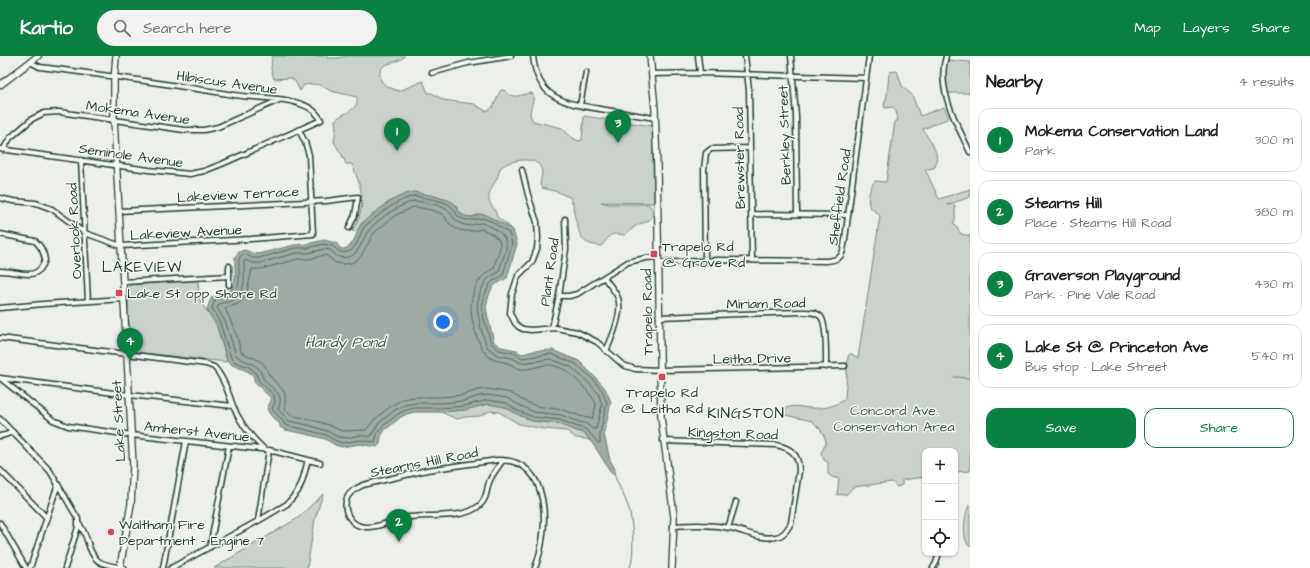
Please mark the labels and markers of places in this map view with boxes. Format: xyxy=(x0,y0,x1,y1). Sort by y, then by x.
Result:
pin: 3 xyxy=(605,110,631,143)
pin: 1 xyxy=(384,118,410,151)
place label: Trapelo Rd @ Grove Rd xyxy=(662,237,745,273)
marker: Trapelo Rd @ Grove Rd xyxy=(649,249,659,259)
place label: Lake St opp Shore Rd xyxy=(127,284,277,304)
marker: Lake St opp Shore Rd xyxy=(114,288,124,298)
pin: 4 xyxy=(117,328,143,361)
marker: Trapelo Rd @ Leitha Rd xyxy=(657,372,667,382)
place label: Trapelo Rd @ Leitha Rd xyxy=(621,383,703,419)
pin: 2 xyxy=(386,509,412,542)
place label: Waltham Fire Department - Engine 7 xyxy=(119,515,264,551)
marker: Waltham Fire Department - Engine 7 xyxy=(106,527,116,537)

